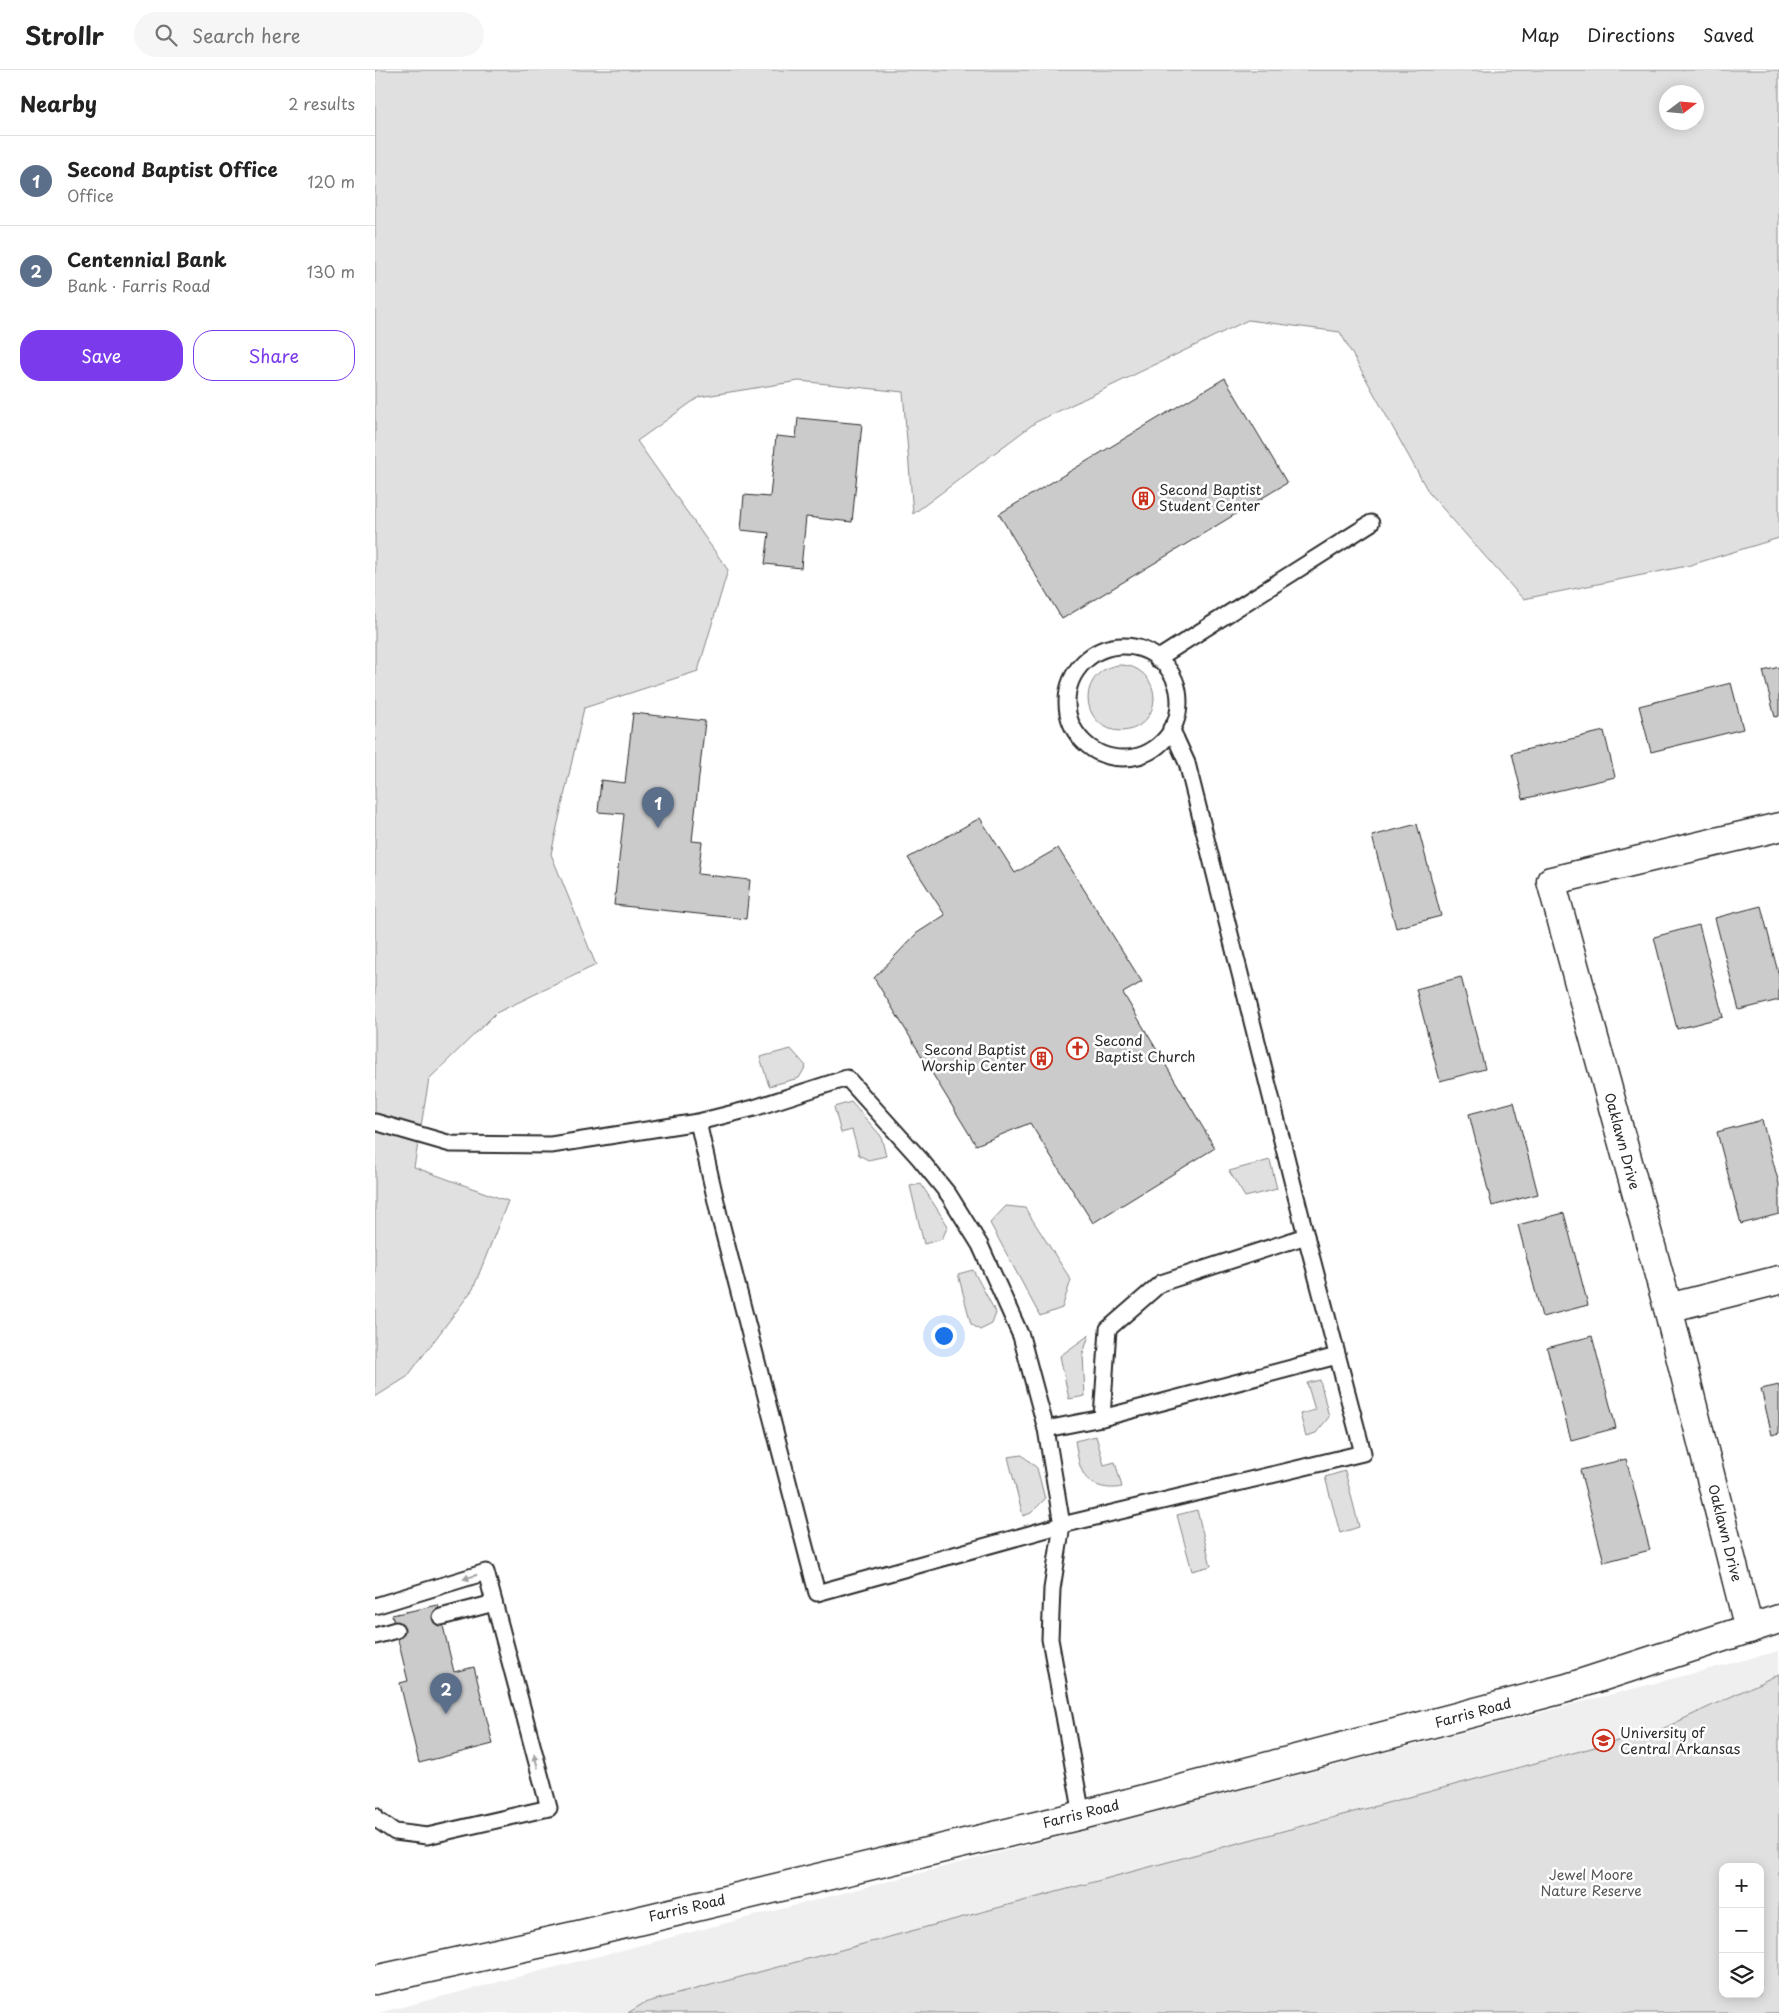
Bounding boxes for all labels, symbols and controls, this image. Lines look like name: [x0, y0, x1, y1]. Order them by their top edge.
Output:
search box: [134, 12, 484, 57]
text: Strollr: [25, 17, 104, 53]
icon: search: [152, 21, 180, 49]
text: Search here: [192, 21, 301, 49]
text: Map: [1521, 21, 1559, 48]
text: Directions: [1587, 21, 1675, 48]
text: Saved: [1703, 21, 1754, 48]
north arrow: [1659, 85, 1704, 130]
text: Nearby: [20, 87, 97, 119]
text: 2 results: [288, 91, 355, 115]
text: Second Baptist Office: [67, 155, 278, 183]
text: 1: [32, 169, 40, 193]
text: 120 m: [308, 169, 355, 193]
text: Office: [67, 183, 114, 207]
text: Centennial Bank: [67, 245, 227, 273]
text: 2: [30, 259, 42, 283]
text: 130 m: [307, 259, 355, 283]
text: Bank · Farris Road: [67, 273, 211, 297]
button: Save: [20, 330, 183, 381]
button: Share: [193, 330, 355, 381]
place label: Second Baptist Student Center: [1159, 479, 1262, 516]
building icon: Second Baptist Student Center: [1131, 486, 1155, 510]
pin: 1: [642, 787, 674, 828]
place label: Second Baptist Church: [1094, 1030, 1195, 1067]
church icon: Second Baptist Church: [1066, 1037, 1090, 1061]
place label: Second Baptist Worship Center: [921, 1039, 1026, 1076]
building icon: Second Baptist Worship Center: [1030, 1046, 1054, 1070]
street label: Oaklawn Drive: [1599, 1090, 1646, 1192]
your location: [931, 1323, 957, 1349]
street label: Oaklawn Drive: [1703, 1482, 1748, 1584]
one-way arrow: [462, 1574, 477, 1582]
pin: 2: [430, 1673, 462, 1714]
street label: Farris Road: [1432, 1692, 1513, 1733]
place label: University of Central Arkansas: [1620, 1722, 1740, 1759]
school or university icon: University of Central Arkansas: [1592, 1729, 1616, 1753]
one-way arrow: [532, 1753, 540, 1768]
street label: Farris Road: [1040, 1794, 1121, 1833]
map controls: [1719, 1863, 1764, 1998]
button: +: [1719, 1863, 1764, 1908]
park label: Jewel Moore Nature Reserve: [1540, 1864, 1642, 1901]
street label: Farris Road: [646, 1888, 727, 1927]
button: −: [1719, 1908, 1764, 1953]
button: layers: [1719, 1953, 1764, 1998]

